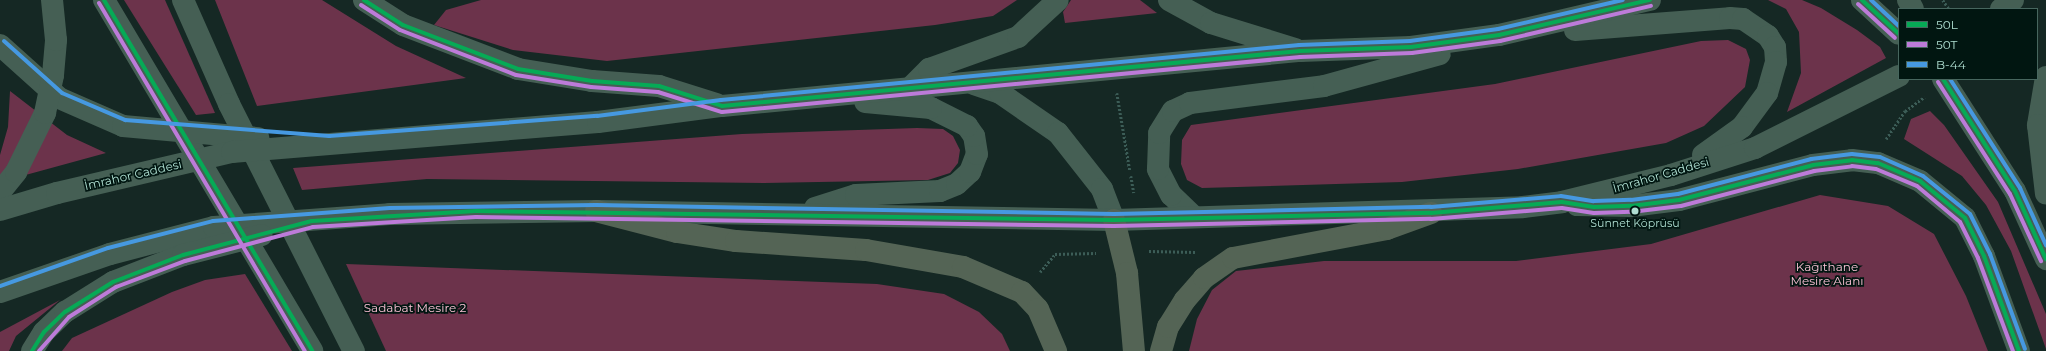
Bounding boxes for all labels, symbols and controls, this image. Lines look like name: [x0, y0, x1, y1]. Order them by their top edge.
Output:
legend: [1898, 8, 2038, 80]
text: 50L: [1936, 17, 1958, 32]
text: 50T: [1936, 37, 1957, 52]
text: B-44: [1936, 57, 1966, 72]
street label: İmrahor Caddesi: [1611, 154, 1711, 196]
street label: İmrahor Caddesi: [83, 157, 183, 193]
marker: Sünnet Köprüsü: [1630, 206, 1640, 216]
place label: Sünnet Köprüsü: [1590, 216, 1680, 230]
park label: Kağıthane Mesire Alanı: [1790, 260, 1864, 288]
park label: Sadabat Mesire 2: [364, 301, 466, 315]

